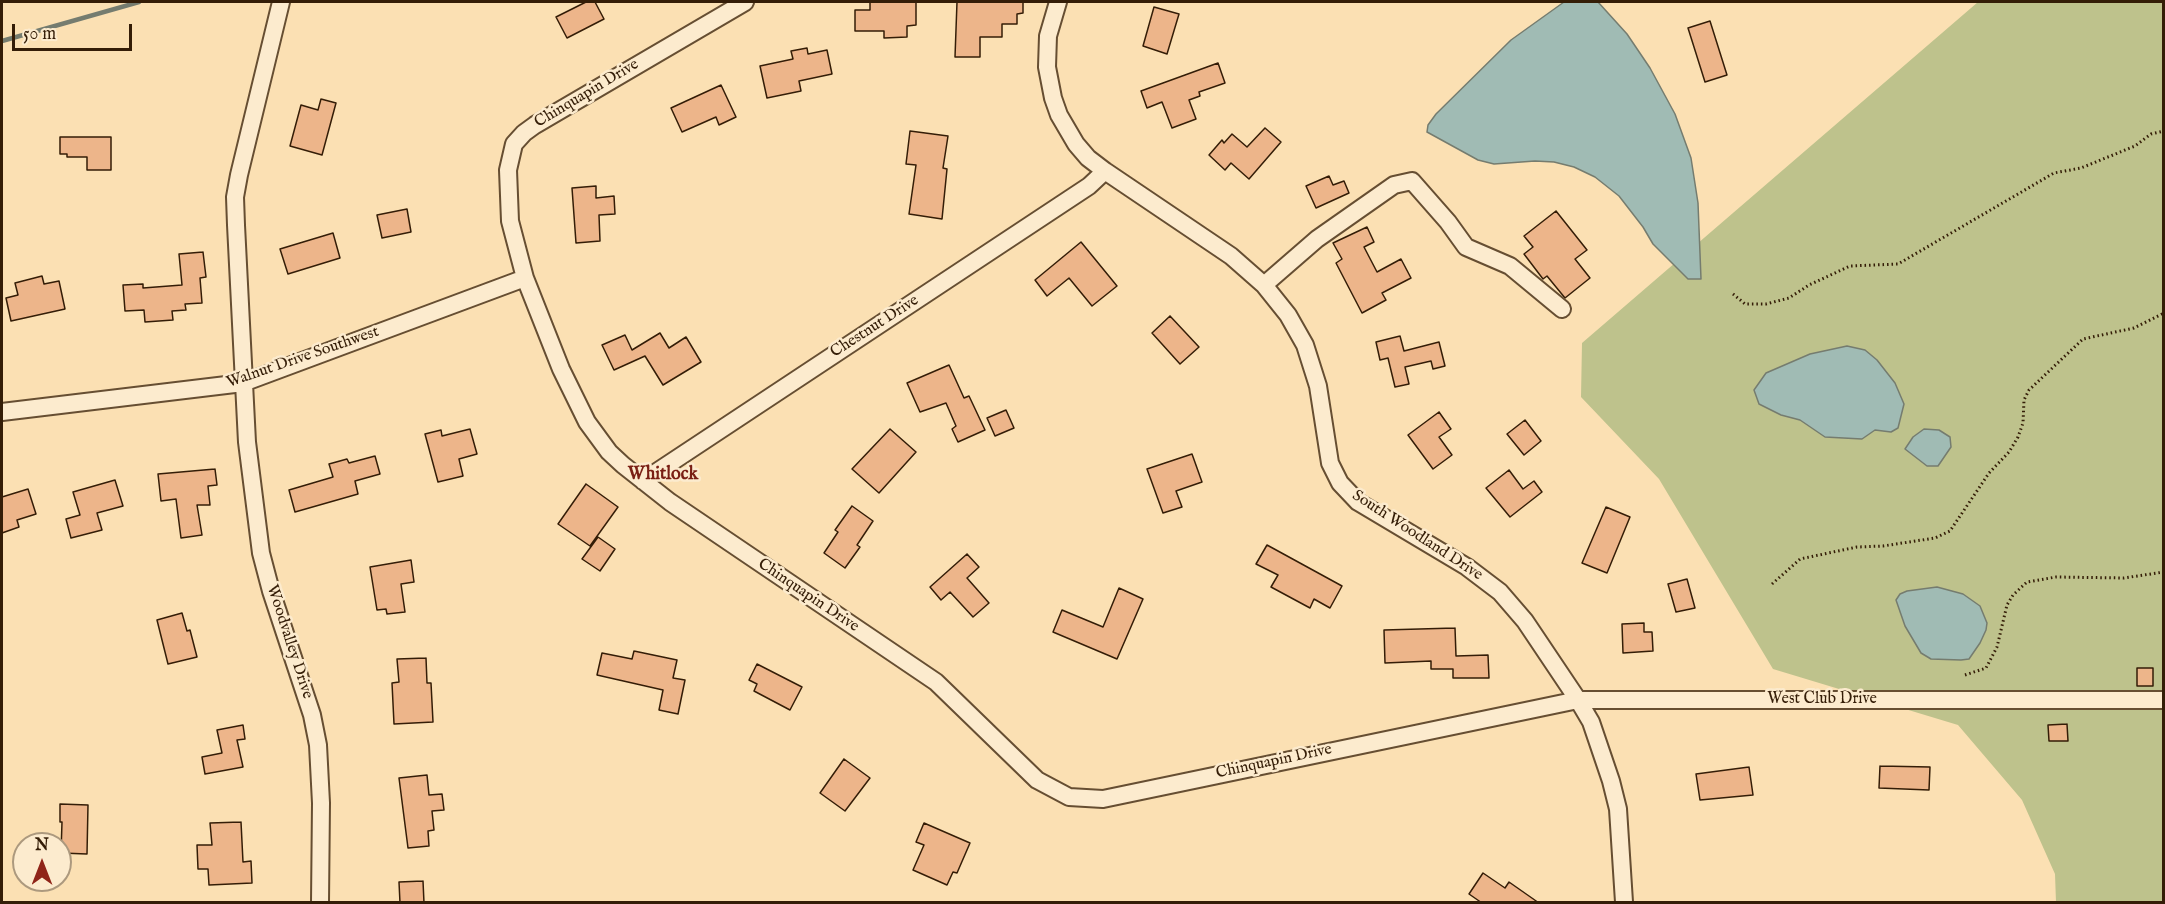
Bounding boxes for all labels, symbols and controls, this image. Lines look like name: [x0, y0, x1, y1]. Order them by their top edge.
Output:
scale bar: [15, 12, 135, 50]
text: 50 m: [23, 23, 56, 46]
street label: Chinquapin Drive: [531, 55, 643, 133]
street label: Chestnut Drive: [827, 291, 923, 363]
street label: Walnut Drive Southwest: [224, 323, 382, 393]
district label: Whitlock: [628, 464, 698, 486]
street label: South Woodland Drive: [1348, 487, 1486, 585]
street label: Chinquapin Drive: [754, 555, 862, 637]
street label: Woodvalley Drive: [262, 583, 316, 701]
street label: West Club Drive: [1767, 690, 1877, 710]
street label: Chinquapin Drive: [1214, 740, 1334, 784]
north arrow: [12, 832, 72, 892]
text: N: [35, 836, 49, 856]

